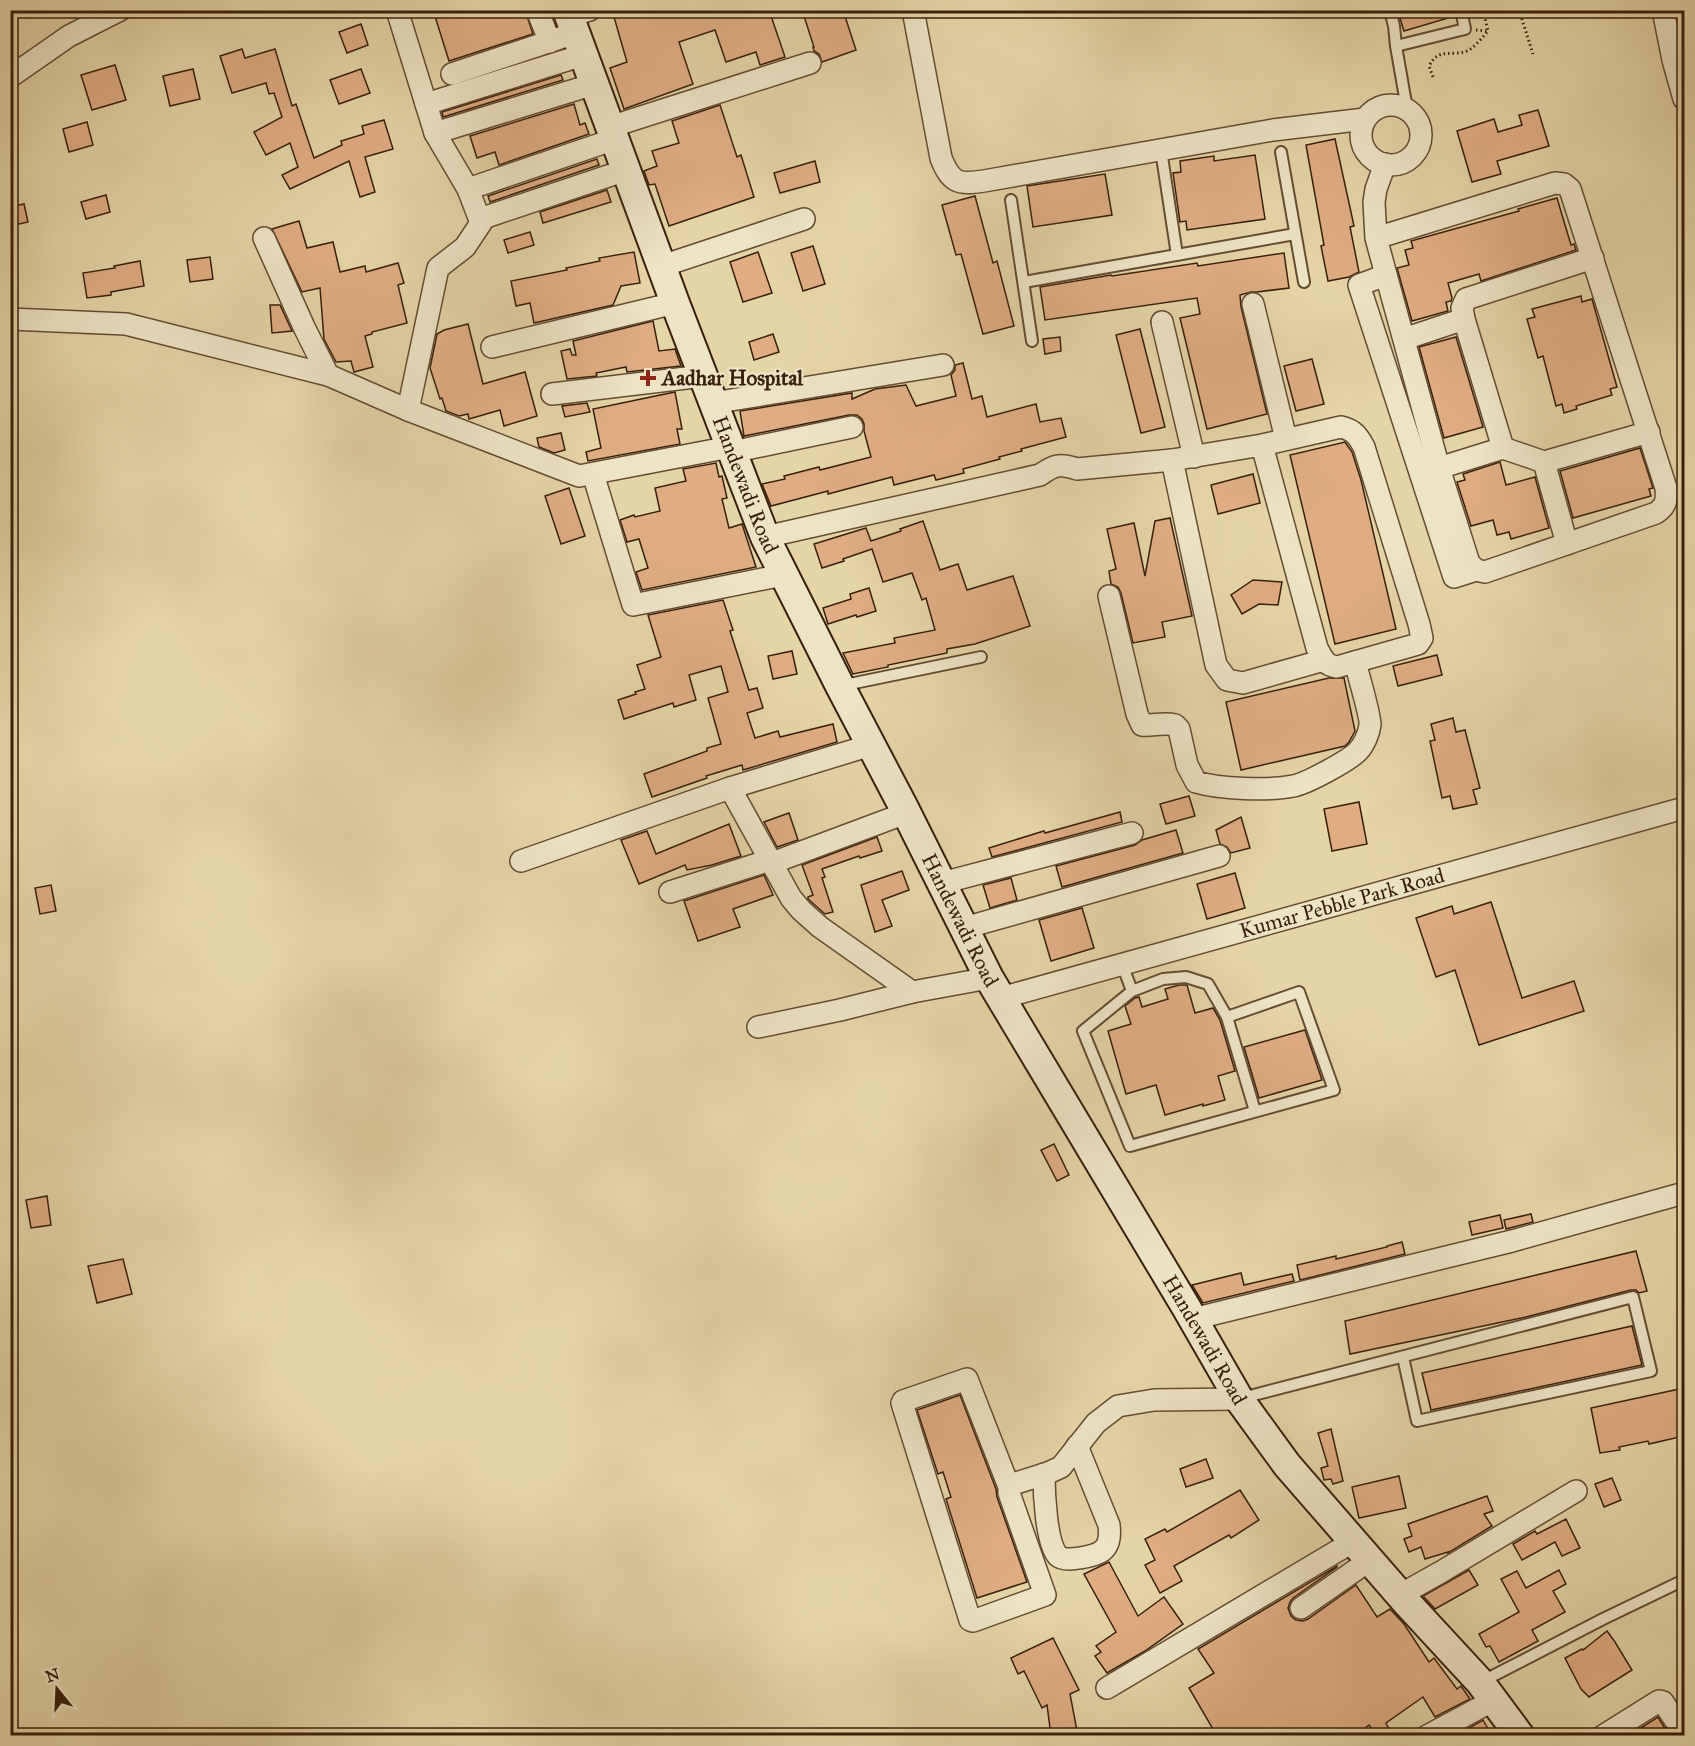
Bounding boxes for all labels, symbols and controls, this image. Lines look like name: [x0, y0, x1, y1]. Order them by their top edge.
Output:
place label: Aadhar Hospital: [660, 365, 804, 391]
marker: Aadhar Hospital: [639, 369, 657, 387]
street label: Handewadi Road: [707, 412, 784, 558]
street label: Handewadi Road: [916, 849, 1005, 992]
street label: Kumar Pebble Park Road: [1237, 862, 1448, 944]
street label: Handewadi Road: [1157, 1270, 1253, 1410]
north arrow: [27, 1659, 87, 1719]
text: N: [43, 1664, 62, 1686]

